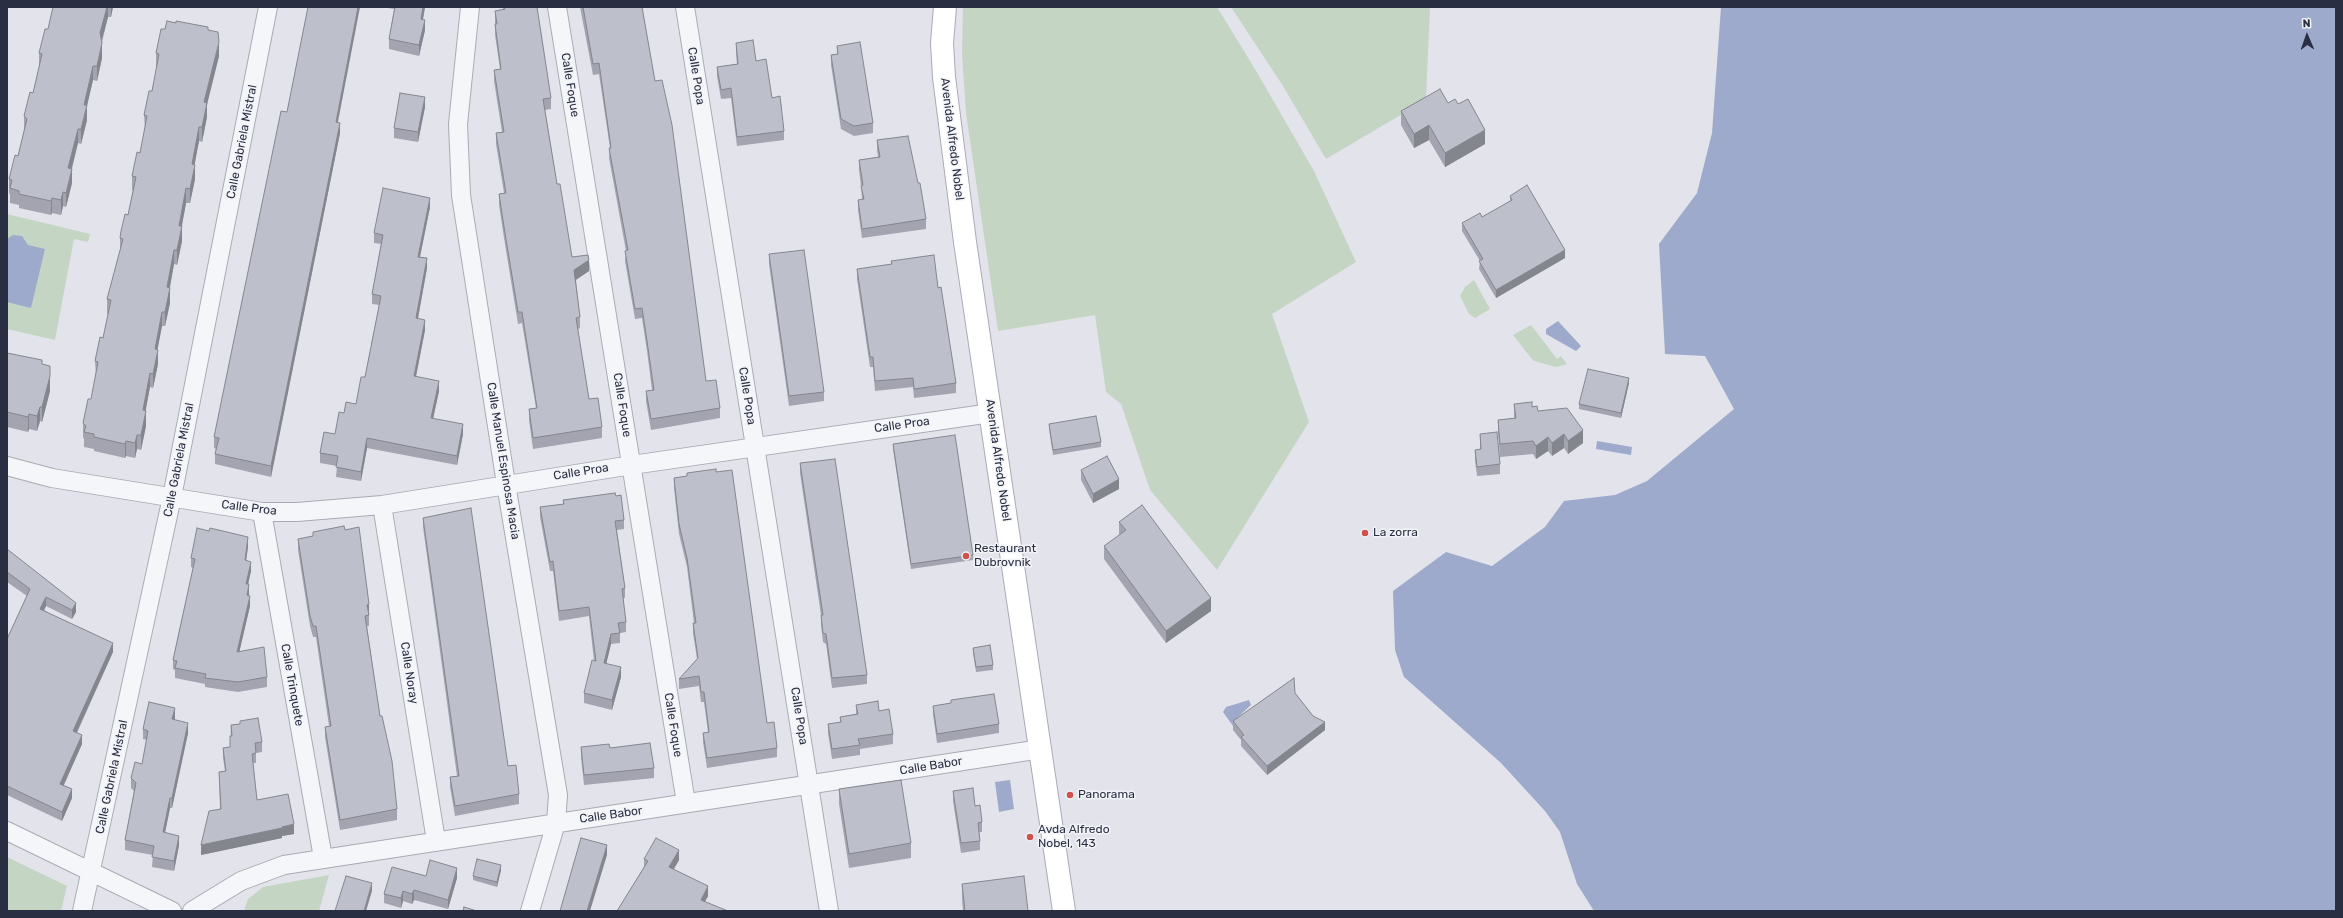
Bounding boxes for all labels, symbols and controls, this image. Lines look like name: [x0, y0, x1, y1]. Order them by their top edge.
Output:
north arrow: [2287, 16, 2327, 56]
text: N: [2302, 17, 2311, 30]
street label: Calle Popa: [684, 46, 708, 106]
street label: Calle Foque: [558, 52, 582, 118]
street label: Avenida Alfredo Nobel: [937, 77, 967, 201]
street label: Calle Gabriela Mistral: [224, 84, 260, 200]
street label: Calle Popa: [735, 366, 759, 426]
street label: Calle Foque: [610, 372, 634, 438]
street label: Calle Manuel Espinosa Macia: [483, 381, 523, 541]
street label: Avenida Alfredo Nobel: [982, 398, 1014, 522]
street label: Calle Gabriela Mistral: [161, 402, 197, 518]
street label: Calle Proa: [873, 414, 931, 436]
street label: Calle Proa: [552, 461, 610, 483]
street label: Calle Proa: [220, 497, 278, 519]
place label: La zorra: [1373, 526, 1418, 540]
marker: La zorra: [1360, 528, 1370, 538]
place label: Restaurant Dubrovnik: [974, 542, 1036, 570]
marker: Restaurant Dubrovnik: [961, 551, 971, 561]
street label: Calle Noray: [397, 641, 421, 705]
street label: Calle Trinquete: [278, 643, 306, 727]
street label: Calle Popa: [787, 686, 811, 746]
street label: Calle Foque: [661, 692, 685, 758]
street label: Calle Gabriela Mistral: [93, 719, 131, 835]
street label: Calle Babor: [899, 754, 963, 778]
place label: Panorama: [1078, 788, 1135, 802]
marker: Panorama: [1065, 790, 1075, 800]
street label: Calle Babor: [579, 803, 643, 827]
place label: Avda Alfredo Nobel, 143: [1038, 823, 1110, 851]
marker: Avda Alfredo Nobel, 143: [1025, 832, 1035, 842]

